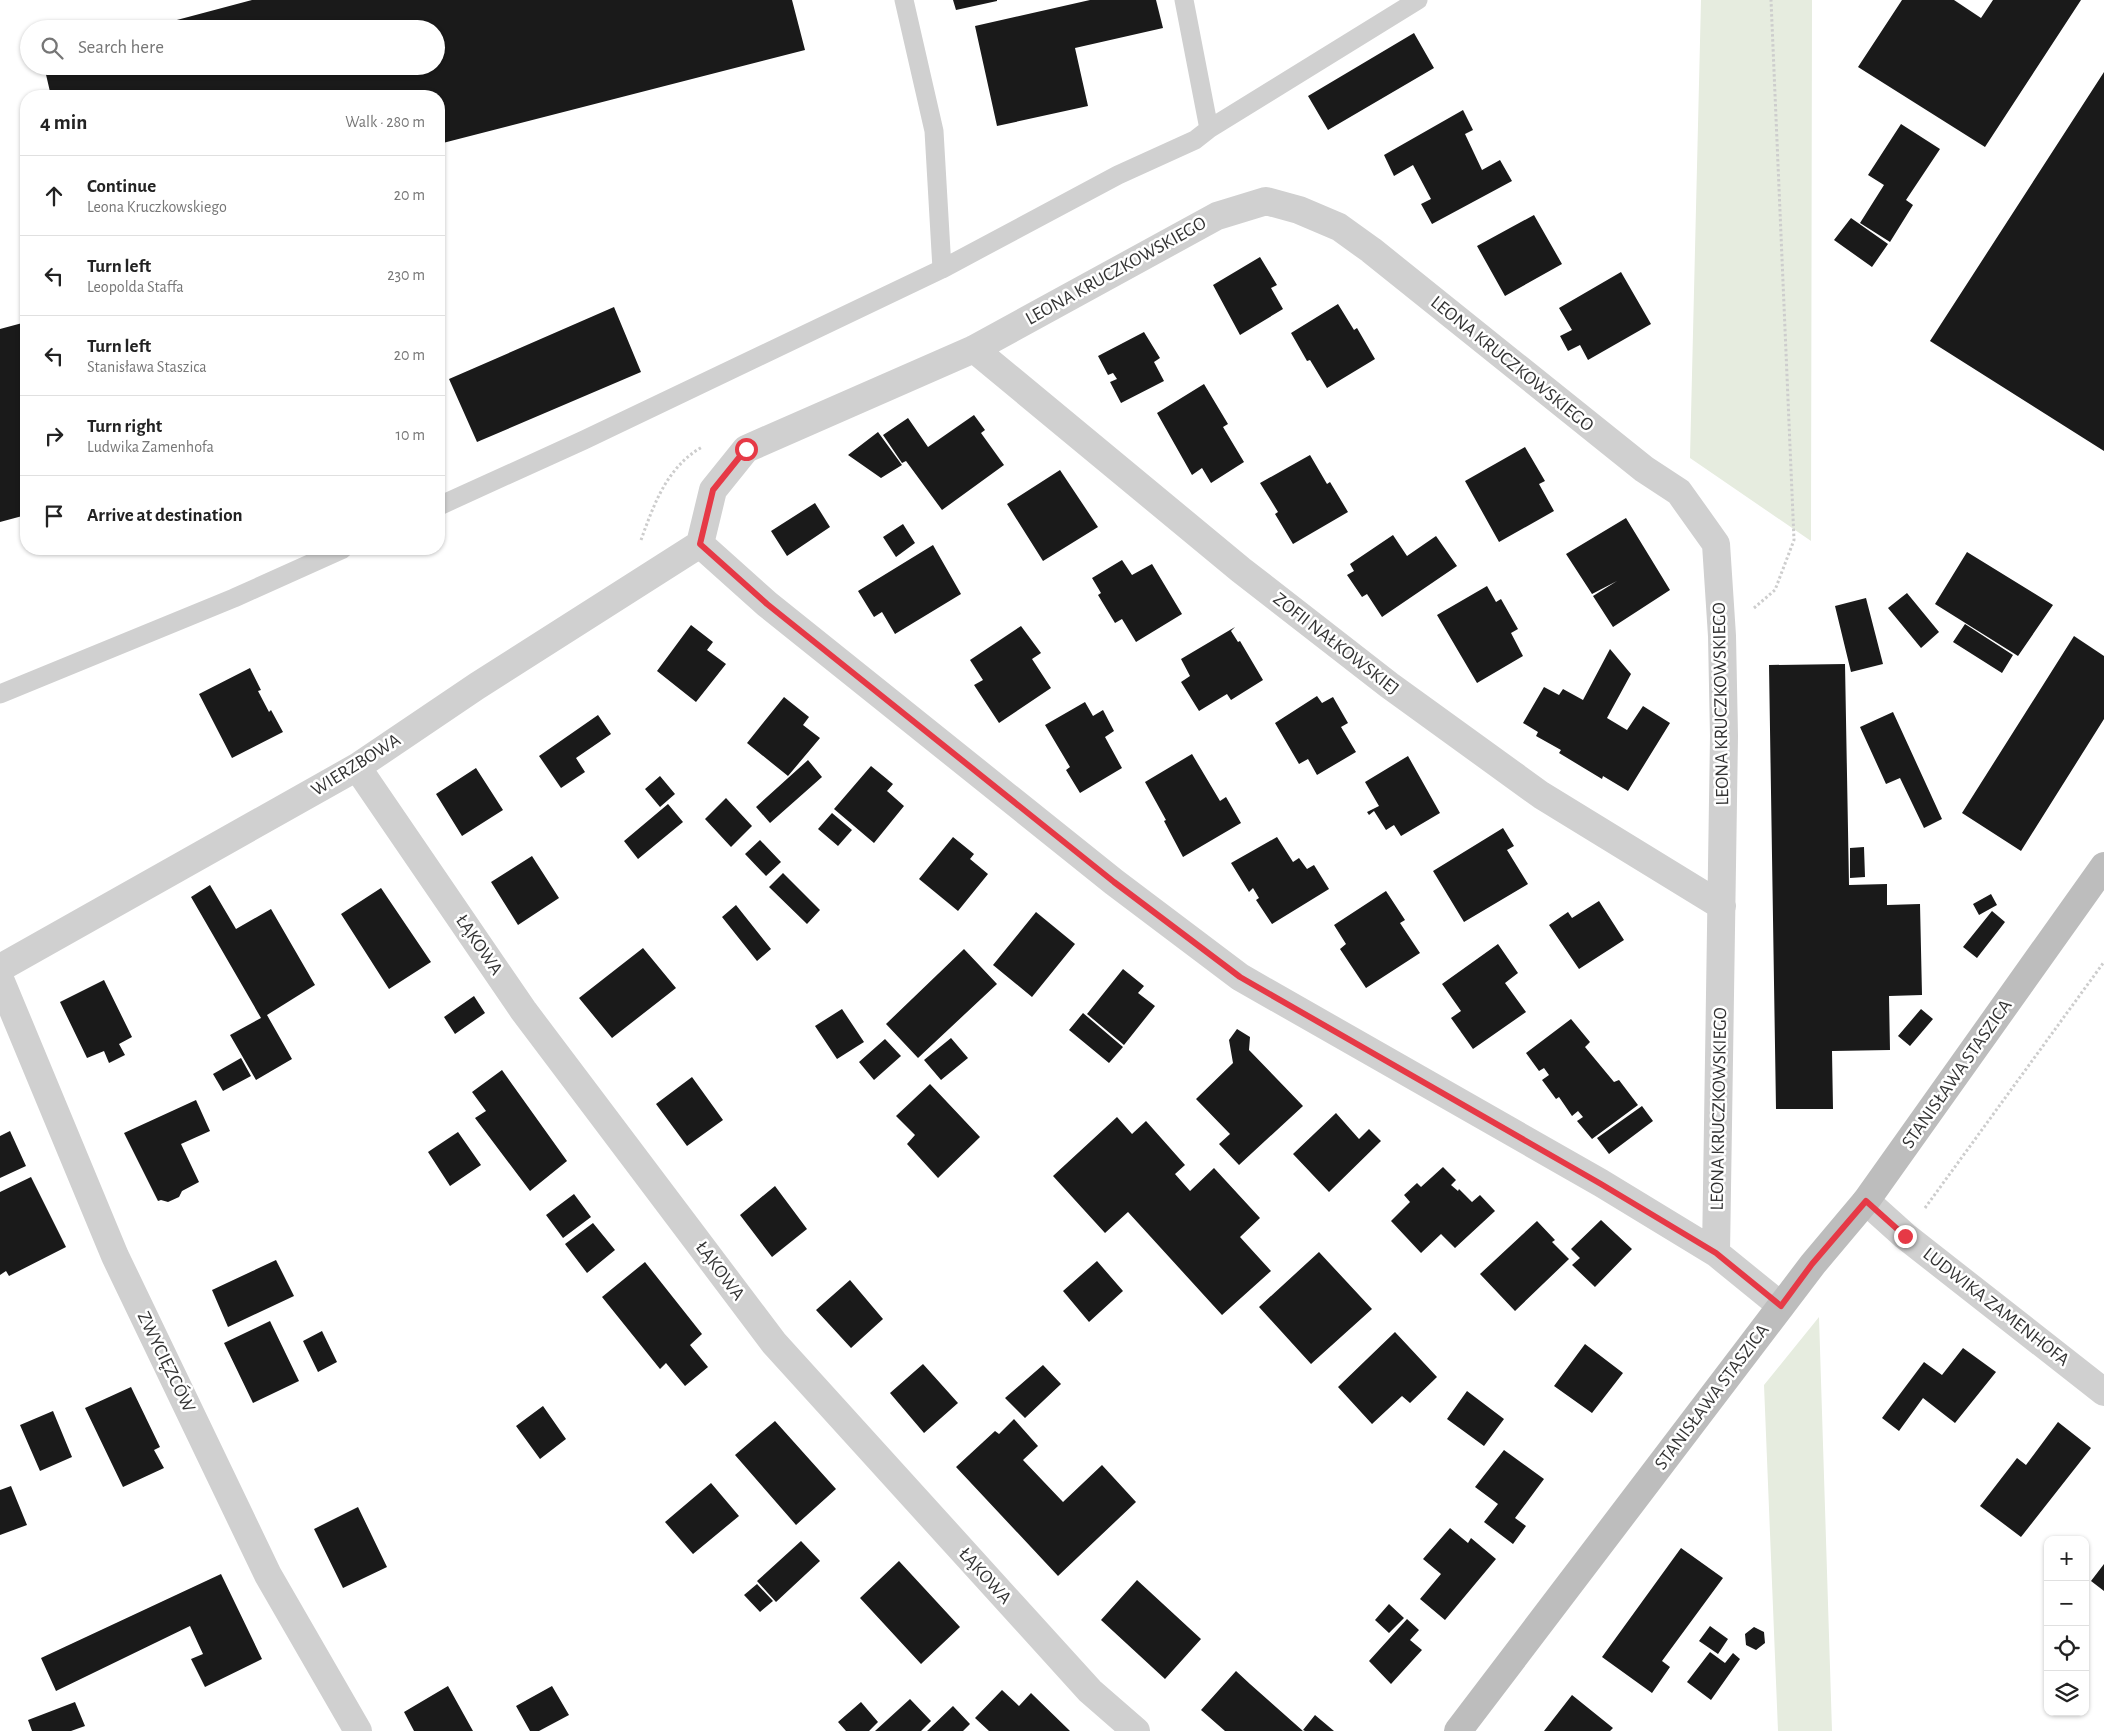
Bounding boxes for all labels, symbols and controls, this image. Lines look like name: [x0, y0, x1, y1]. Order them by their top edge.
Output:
search box: [20, 20, 445, 75]
icon: search: [38, 34, 66, 62]
text: Search here: [78, 38, 164, 57]
text: 4 min: [40, 112, 87, 133]
text: Walk · 280 m: [345, 114, 425, 130]
text: Continue: [87, 177, 156, 196]
icon: ahead: [40, 182, 68, 210]
text: 20 m: [394, 187, 425, 203]
text: Leona Kruczkowskiego: [87, 199, 227, 215]
street label: LEONA KRUCZKOWSKIEGO: [1022, 213, 1210, 329]
text: Turn left: [87, 257, 151, 276]
icon: left: [40, 262, 68, 290]
text: 230 m: [387, 267, 425, 283]
text: Leopolda Staffa: [87, 279, 184, 295]
street label: LEONA KRUCZKOWSKIEGO: [1427, 293, 1597, 435]
text: Turn left: [87, 337, 151, 356]
icon: left: [40, 342, 68, 370]
text: 20 m: [394, 347, 425, 363]
text: Stanisława Staszica: [87, 359, 207, 375]
text: Turn right: [87, 417, 162, 436]
icon: right: [40, 422, 68, 450]
text: 10 m: [396, 427, 425, 443]
route start: [735, 438, 758, 461]
text: Ludwika Zamenhofa: [87, 439, 214, 455]
icon: arrive: [40, 502, 68, 530]
text: Arrive at destination: [87, 506, 243, 525]
street label: ZOFII NAŁKOWSKIEJ: [1270, 589, 1402, 699]
street label: LEONA KRUCZKOWSKIEGO: [1710, 602, 1732, 806]
street label: WIERZBOWA: [308, 730, 404, 800]
street label: ŁĄKOWA: [452, 911, 506, 979]
street label: STANISŁAWA STASZICA: [1898, 996, 2016, 1152]
street label: LEONA KRUCZKOWSKIEGO: [1708, 1007, 1730, 1211]
route end: [1894, 1225, 1917, 1248]
street label: ŁĄKOWA: [692, 1238, 748, 1304]
street label: LUDWIKA ZAMENHOFA: [1919, 1244, 2073, 1370]
street label: ZWYCIĘZCÓW: [134, 1308, 200, 1415]
street label: STANISŁAWA STASZICA: [1651, 1321, 1773, 1473]
map controls: [2044, 1536, 2089, 1716]
button: +: [2044, 1536, 2089, 1581]
street label: ŁĄKOWA: [955, 1544, 1015, 1608]
button: −: [2044, 1581, 2089, 1626]
button: locate: [2044, 1626, 2089, 1671]
button: layers: [2044, 1671, 2089, 1716]

